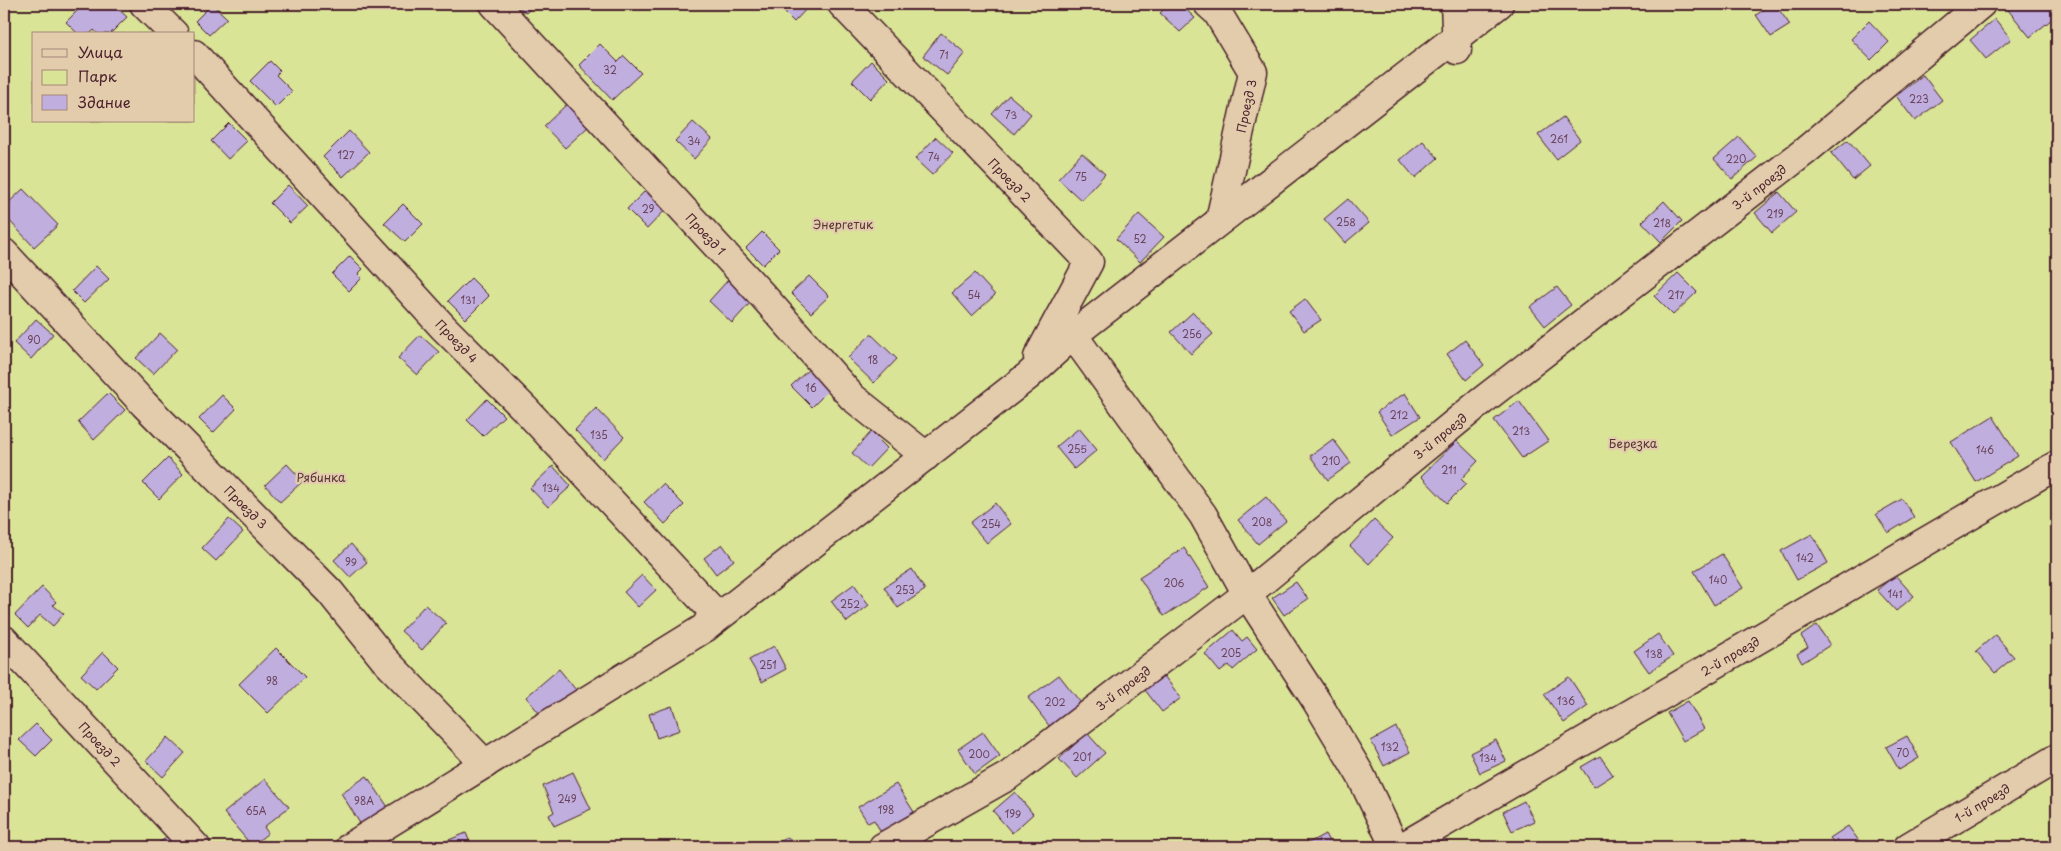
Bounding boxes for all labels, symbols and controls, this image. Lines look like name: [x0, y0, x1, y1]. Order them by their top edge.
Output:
legend: [32, 32, 195, 122]
text: Улица: [78, 40, 123, 63]
house number: 71: [939, 47, 949, 62]
house number: 32: [603, 62, 617, 77]
text: Парк: [78, 64, 117, 87]
street label: Проезд 3: [1232, 78, 1260, 134]
text: Здание: [78, 90, 131, 113]
house number: 223: [1909, 91, 1929, 106]
house number: 73: [1005, 107, 1017, 122]
house number: 261: [1550, 131, 1568, 146]
house number: 34: [687, 133, 701, 148]
house number: 127: [338, 147, 355, 162]
house number: 74: [928, 149, 940, 164]
house number: 220: [1726, 151, 1746, 166]
street label: Проезд 2: [984, 154, 1036, 206]
street label: 3-й проезд: [1728, 160, 1790, 214]
house number: 75: [1075, 169, 1087, 184]
house number: 29: [642, 201, 655, 216]
house number: 219: [1766, 206, 1784, 221]
street label: Проезд 1: [682, 209, 730, 259]
house number: 258: [1336, 214, 1356, 229]
park label: Энергетик: [813, 215, 874, 233]
house number: 218: [1653, 215, 1671, 230]
house number: 52: [1133, 231, 1147, 246]
house number: 54: [967, 287, 981, 302]
house number: 217: [1668, 287, 1685, 302]
house number: 131: [461, 292, 476, 307]
street label: Проезд 4: [432, 315, 482, 367]
house number: 256: [1182, 326, 1202, 341]
house number: 90: [27, 332, 41, 347]
house number: 18: [868, 352, 878, 367]
house number: 16: [805, 380, 817, 395]
house number: 212: [1390, 407, 1408, 422]
street label: 3-й проезд: [1409, 409, 1471, 463]
house number: 213: [1512, 423, 1530, 438]
house number: 135: [590, 427, 608, 442]
park label: Березка: [1609, 434, 1658, 452]
house number: 255: [1067, 441, 1087, 456]
house number: 146: [1976, 442, 1994, 457]
house number: 210: [1322, 453, 1340, 468]
house number: 211: [1441, 462, 1457, 477]
park label: Рябинка: [296, 468, 346, 486]
house number: 134: [542, 480, 560, 495]
street label: Проезд 3: [220, 481, 272, 533]
house number: 208: [1252, 514, 1272, 529]
house number: 254: [981, 516, 1001, 531]
house number: 142: [1796, 550, 1814, 565]
house number: 99: [345, 554, 357, 569]
house number: 140: [1709, 572, 1727, 587]
house number: 206: [1164, 575, 1184, 590]
house number: 253: [895, 582, 915, 597]
house number: 141: [1888, 586, 1903, 601]
house number: 252: [840, 596, 860, 611]
street label: 2-й проезд: [1697, 632, 1763, 680]
house number: 205: [1221, 645, 1241, 660]
house number: 138: [1645, 646, 1663, 661]
house number: 251: [759, 657, 777, 672]
street label: 3-й проезд: [1092, 661, 1154, 715]
house number: 98: [266, 673, 278, 688]
house number: 136: [1557, 693, 1575, 708]
house number: 202: [1044, 694, 1066, 709]
street label: Проезд 2: [75, 718, 125, 770]
house number: 132: [1381, 739, 1399, 754]
house number: 70: [1897, 745, 1909, 760]
house number: 200: [968, 746, 990, 761]
house number: 201: [1073, 749, 1091, 764]
house number: 134: [1479, 750, 1497, 765]
street label: 1-й проезд: [1951, 779, 2013, 827]
house number: 249: [557, 791, 577, 806]
house number: 98А: [354, 793, 374, 808]
house number: 198: [878, 802, 894, 817]
house number: 65А: [246, 803, 267, 818]
house number: 199: [1005, 806, 1021, 821]

